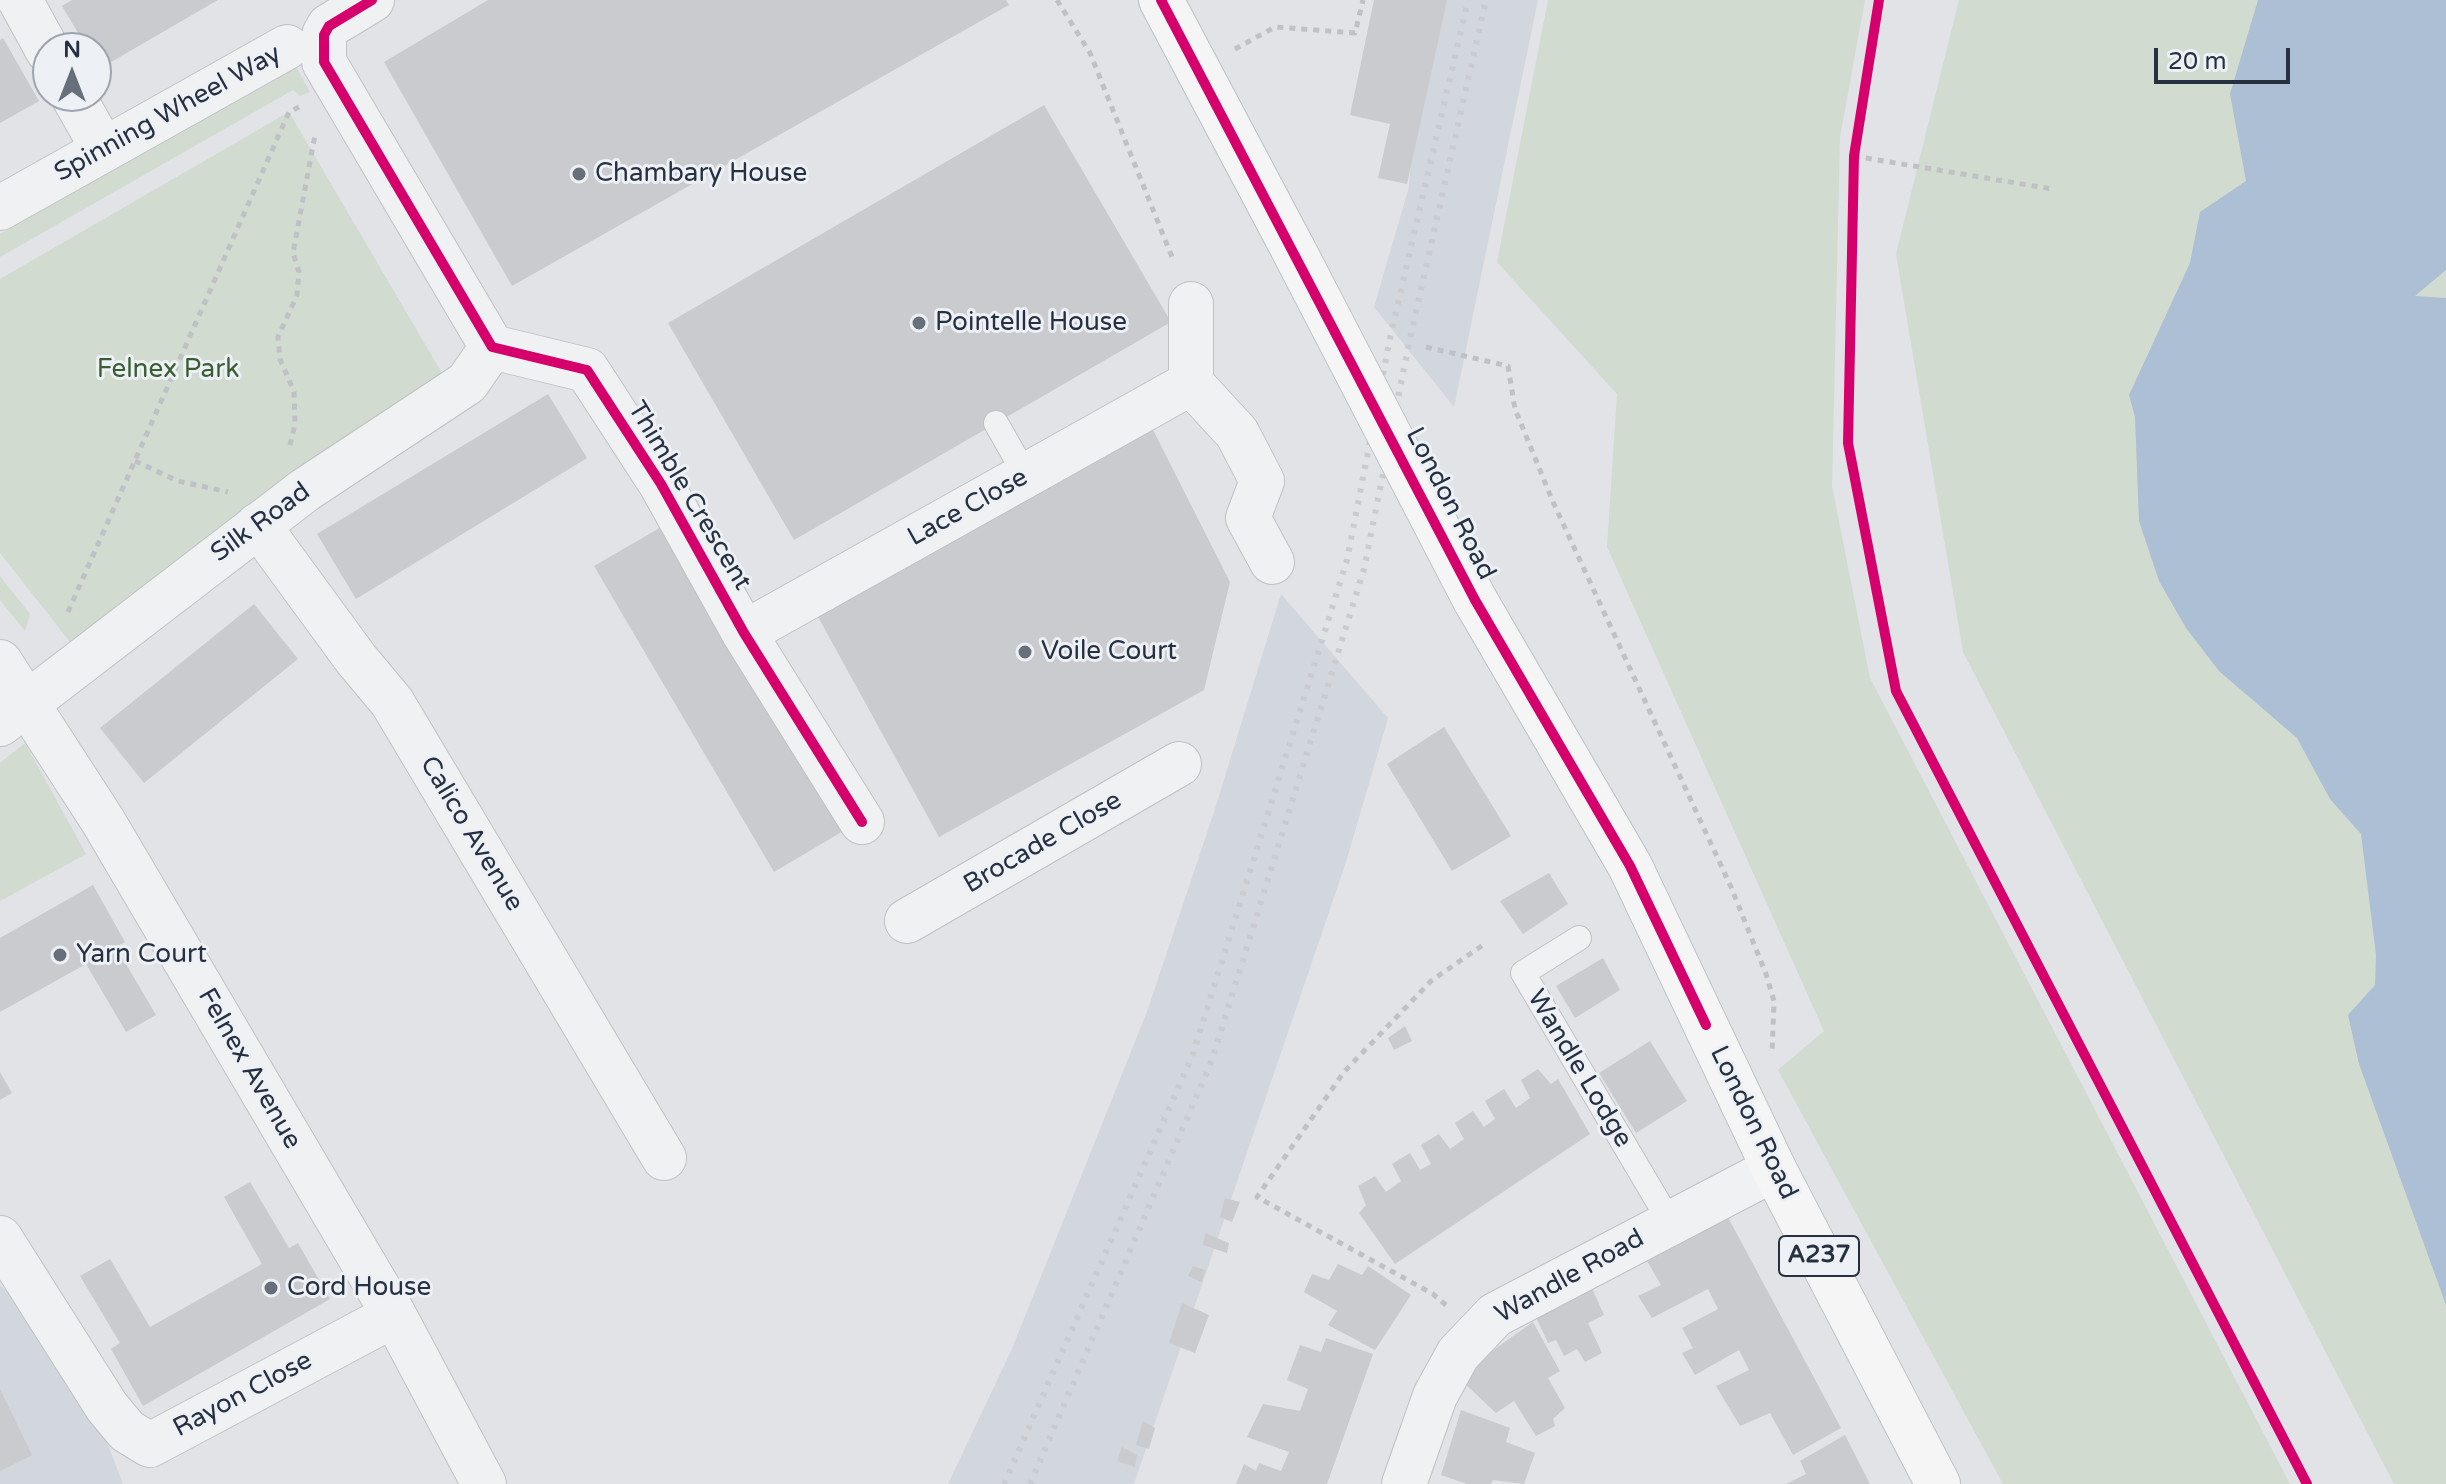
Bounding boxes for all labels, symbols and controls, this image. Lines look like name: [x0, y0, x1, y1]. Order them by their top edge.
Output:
north arrow: [32, 32, 112, 112]
scale bar: [2158, 32, 2294, 82]
text: N: [63, 37, 81, 63]
street label: Spinning Wheel Way: [49, 39, 287, 189]
text: 20 m: [2168, 47, 2226, 76]
place label: Chambary House: [595, 158, 807, 190]
marker: Chambary House: [570, 165, 588, 183]
place label: Pointelle House: [935, 307, 1127, 339]
marker: Pointelle House: [910, 314, 928, 332]
park label: Felnex Park: [97, 354, 239, 386]
street label: Thimble Crescent: [620, 396, 758, 596]
street label: London Road: [1398, 423, 1502, 585]
street label: Lace Close: [903, 462, 1033, 554]
street label: Silk Road: [205, 477, 317, 569]
place label: Voile Court: [1041, 636, 1177, 668]
marker: Voile Court: [1016, 643, 1034, 661]
street label: Calico Avenue: [413, 751, 529, 917]
street label: Brocade Close: [959, 785, 1127, 901]
place label: Yarn Court: [76, 939, 207, 971]
marker: Yarn Court: [51, 946, 69, 964]
street label: Felnex Avenue: [190, 983, 308, 1155]
street label: Wandle Lodge: [1520, 985, 1638, 1153]
street label: London Road: [1702, 1041, 1804, 1205]
street label: Wandle Road: [1490, 1223, 1650, 1331]
road number: A237: [1779, 1236, 1859, 1276]
place label: Cord House: [287, 1272, 431, 1304]
marker: Cord House: [262, 1279, 280, 1297]
street label: Rayon Close: [168, 1345, 318, 1445]

